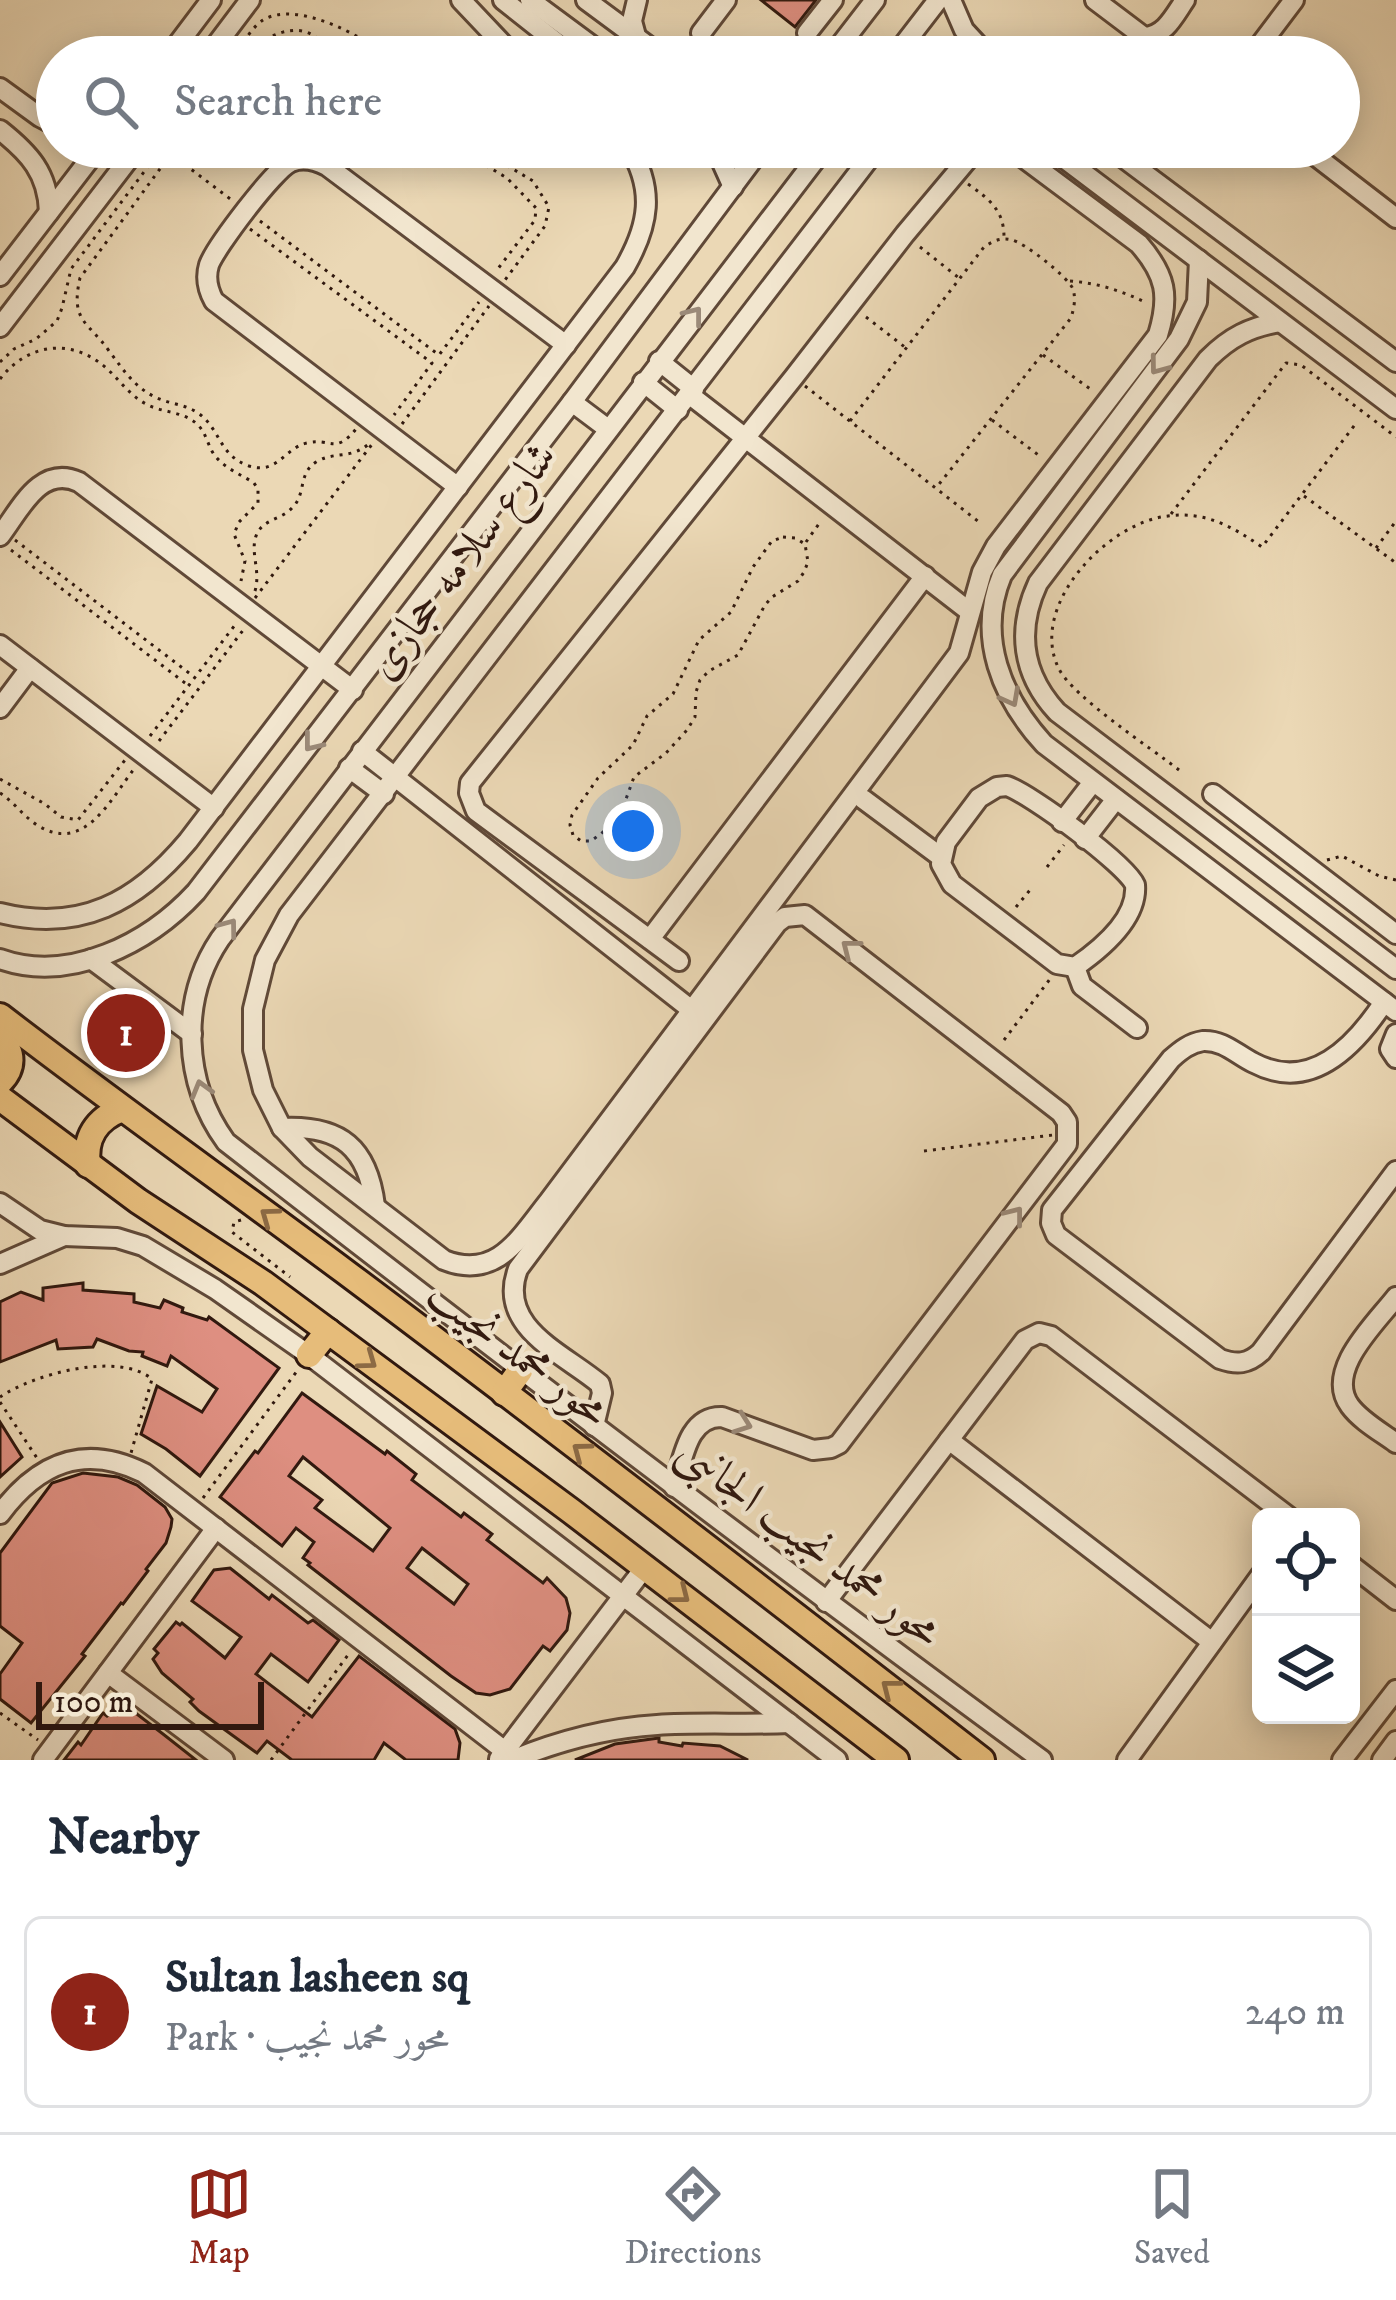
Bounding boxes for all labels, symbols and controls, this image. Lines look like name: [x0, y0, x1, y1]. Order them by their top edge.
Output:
search box: [36, 36, 1360, 168]
icon: search: [78, 69, 144, 135]
text: Search here: [174, 74, 382, 130]
one-way arrow: [680, 307, 701, 329]
one-way arrow: [1151, 353, 1173, 374]
street label: شارع سلامه حجازى: [355, 431, 576, 695]
one-way arrow: [997, 686, 1020, 708]
one-way arrow: [305, 729, 326, 751]
your location: [603, 801, 663, 861]
one-way arrow: [215, 918, 237, 940]
one-way arrow: [841, 940, 863, 962]
pin: 1: [87, 988, 165, 1078]
one-way arrow: [190, 1079, 215, 1100]
one-way arrow: [1001, 1207, 1022, 1229]
one-way arrow: [261, 1209, 282, 1231]
street label: محور محمد نجيب: [415, 1267, 619, 1440]
one-way arrow: [355, 1346, 376, 1368]
one-way arrow: [731, 1410, 752, 1435]
street label: محور محمد نجيب الجانبى: [663, 1424, 952, 1662]
one-way arrow: [572, 1444, 594, 1465]
map controls: [1252, 1508, 1360, 1724]
button: locate: [1252, 1508, 1360, 1616]
one-way arrow: [667, 1580, 689, 1602]
button: layers: [1252, 1616, 1360, 1724]
scale bar: [36, 1676, 264, 1729]
one-way arrow: [882, 1681, 904, 1702]
text: 100 m: [54, 1682, 133, 1723]
text: Nearby: [48, 1806, 199, 1870]
text: Sultan lasheen sq: [165, 1950, 469, 2006]
text: 1: [83, 1988, 97, 2037]
text: 240 m: [1245, 1988, 1345, 2037]
text: Park · محور محمد نجيب: [165, 2014, 449, 2063]
tab: Map: [186, 2161, 252, 2274]
tab: Directions: [625, 2161, 761, 2274]
tab: Saved: [1134, 2161, 1210, 2274]

